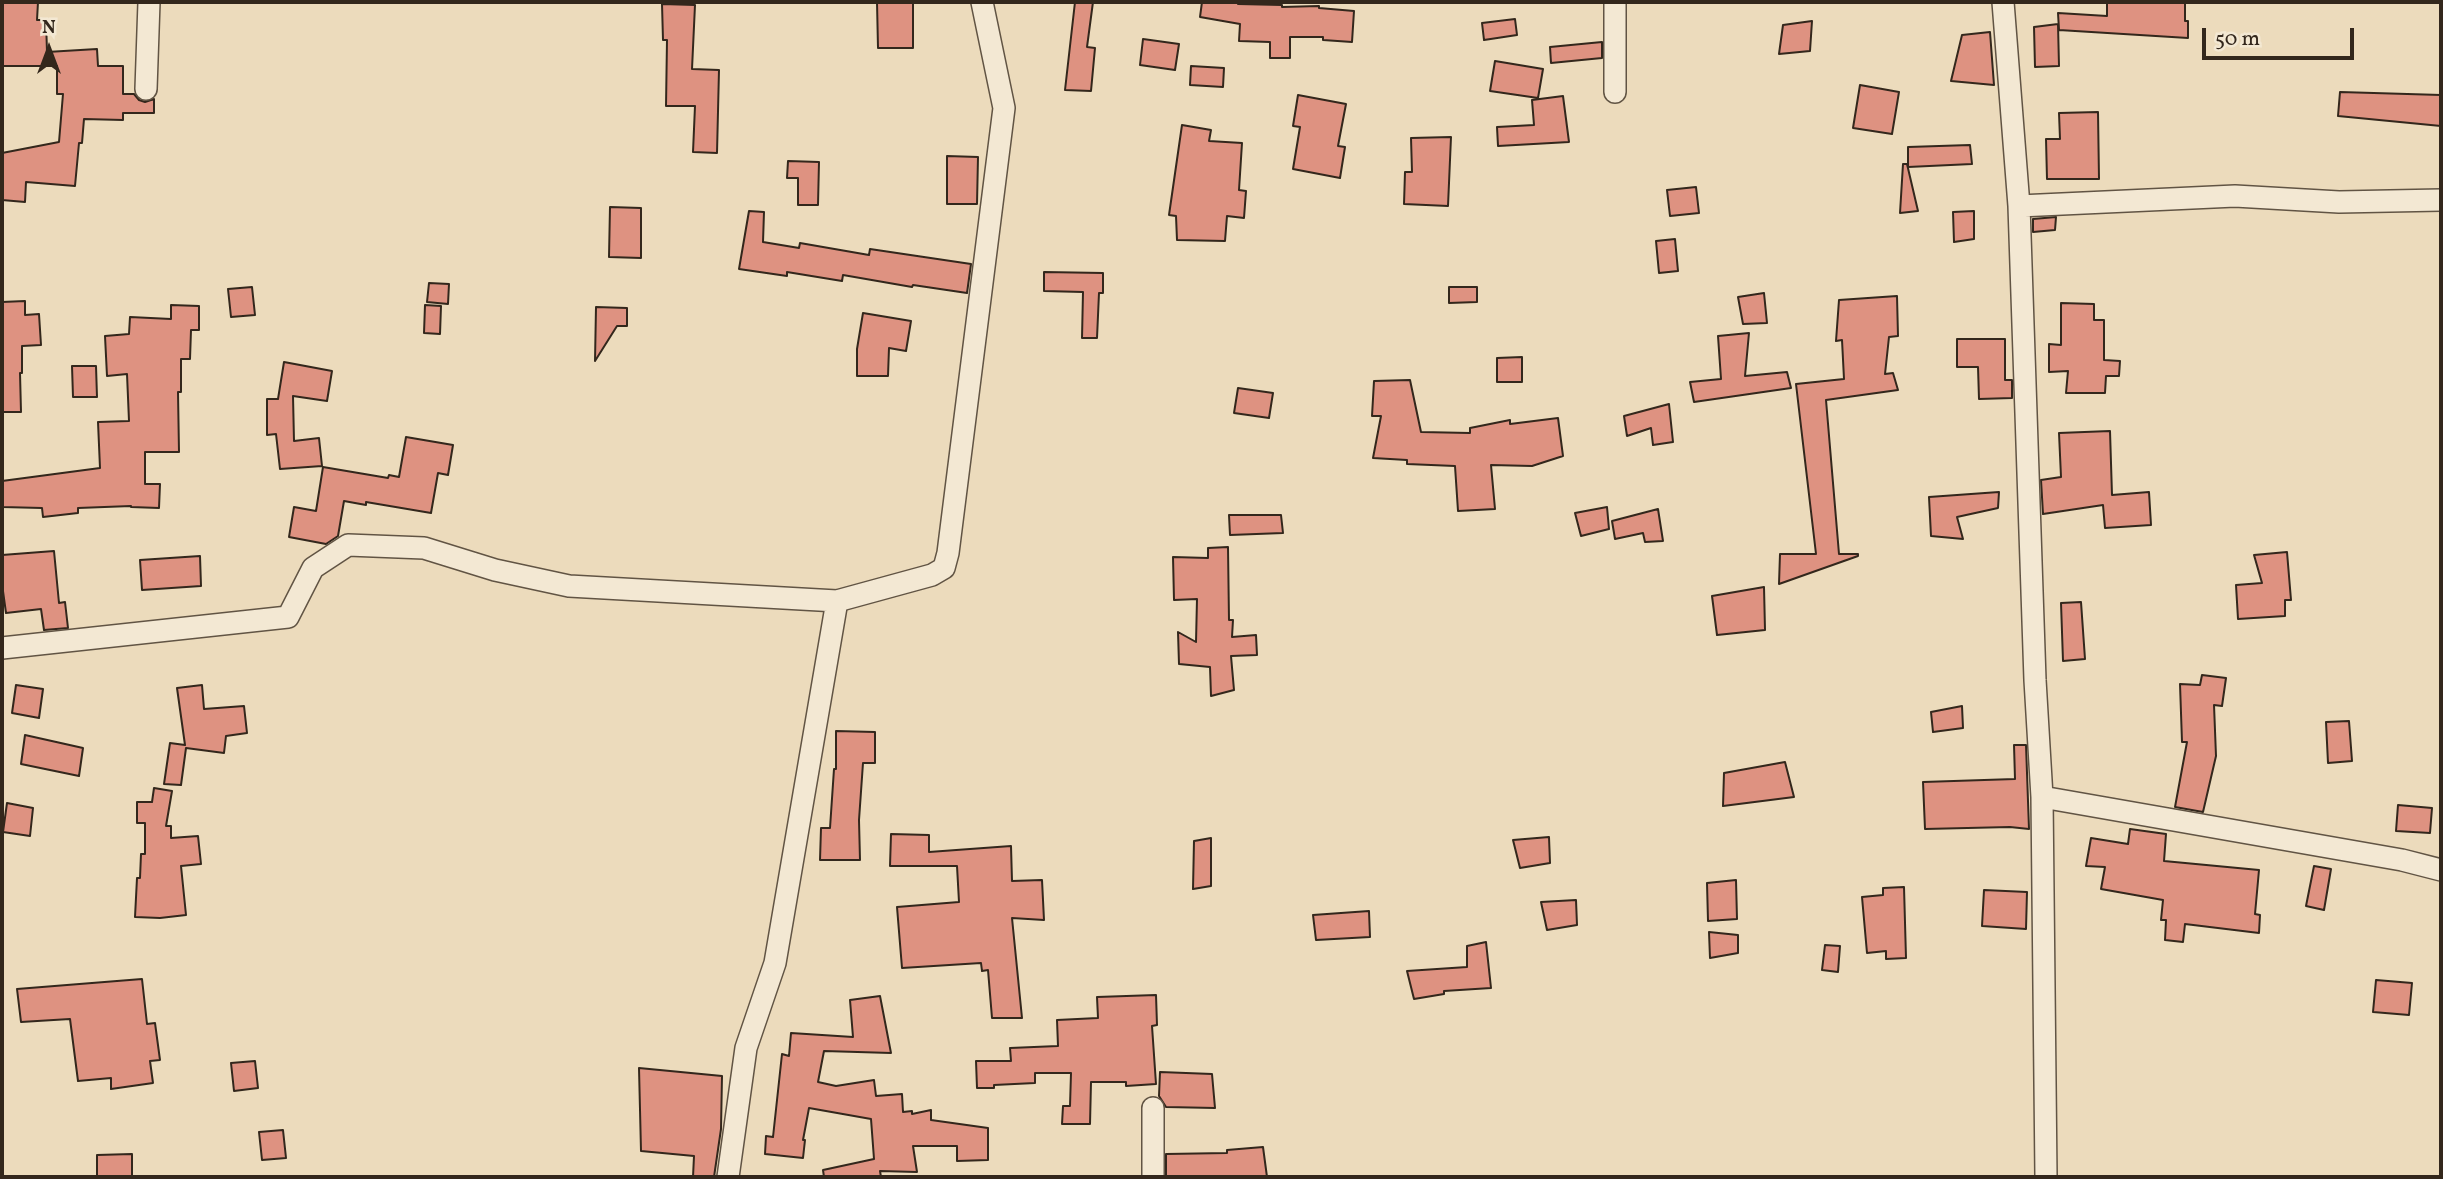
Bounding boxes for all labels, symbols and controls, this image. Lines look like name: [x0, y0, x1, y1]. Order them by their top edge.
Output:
north arrow: [14, 14, 84, 84]
scale bar: [2205, 14, 2357, 58]
text: N: [42, 15, 56, 41]
text: 50 m: [2215, 25, 2260, 54]

